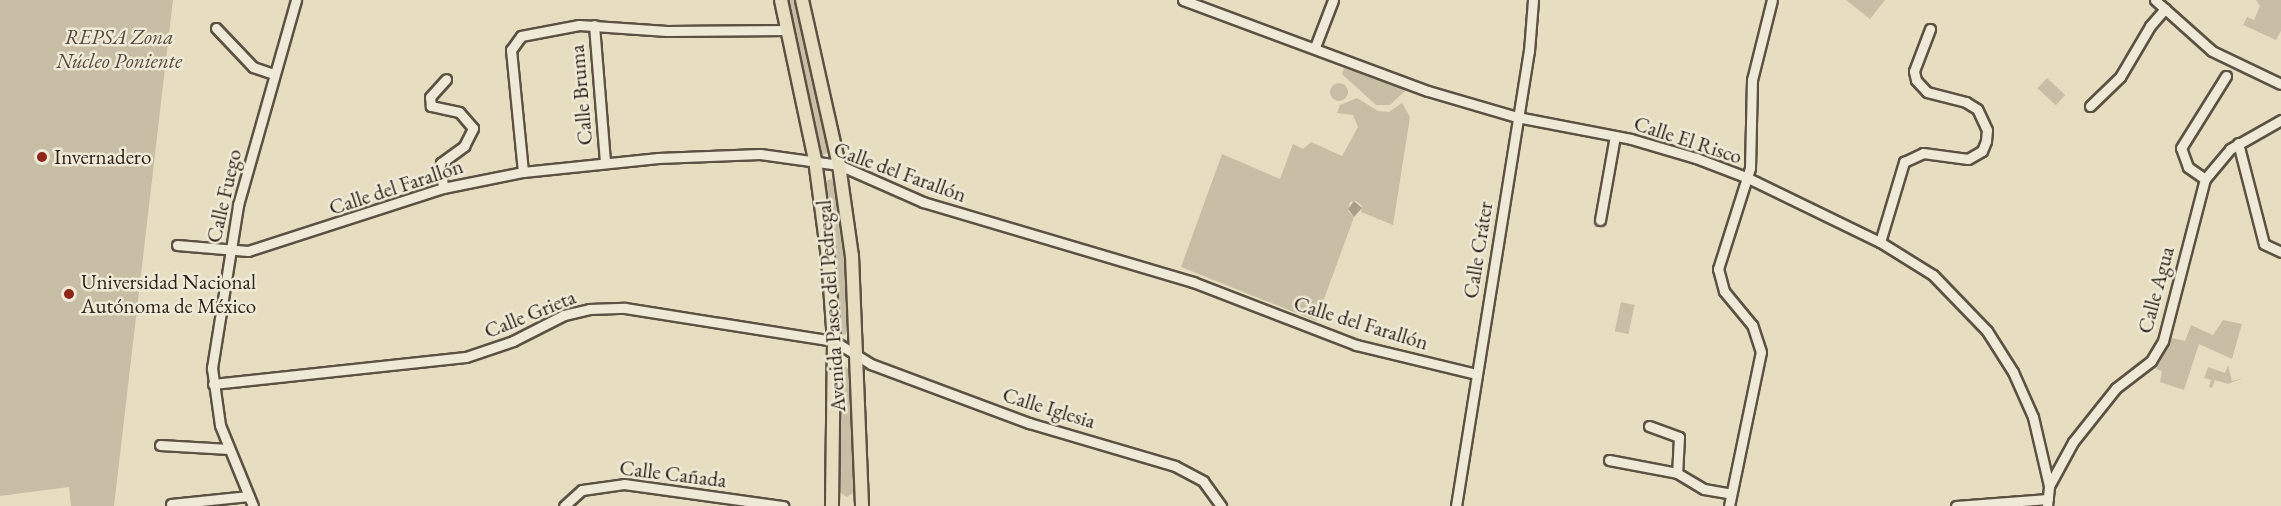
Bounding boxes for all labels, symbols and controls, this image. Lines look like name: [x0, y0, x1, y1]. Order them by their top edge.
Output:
park label: REPSA Zona Núcleo Poniente: [56, 24, 182, 74]
street label: Calle Bruma: [564, 44, 598, 146]
street label: Calle El Risco: [1631, 111, 1745, 169]
street label: Calle del Farallón: [830, 136, 970, 208]
place label: Invernadero: [54, 144, 151, 170]
street label: Calle Fuego: [201, 147, 247, 245]
marker: Invernadero: [35, 150, 49, 164]
street label: Calle del Farallón: [326, 153, 466, 221]
street label: Avenida Paseo del Pedregal: [811, 199, 851, 413]
street label: Calle Cráter: [1458, 200, 1498, 300]
street label: Calle Agua: [2132, 244, 2180, 336]
place label: Universidad Nacional Autónoma de México: [81, 269, 256, 319]
street label: Calle Grieta: [481, 284, 579, 344]
marker: Universidad Nacional Autónoma de México: [62, 287, 76, 301]
street label: Calle del Farallón: [1291, 291, 1431, 355]
street label: Calle Iglesia: [1000, 382, 1098, 434]
street label: Calle Cañada: [618, 455, 728, 493]

